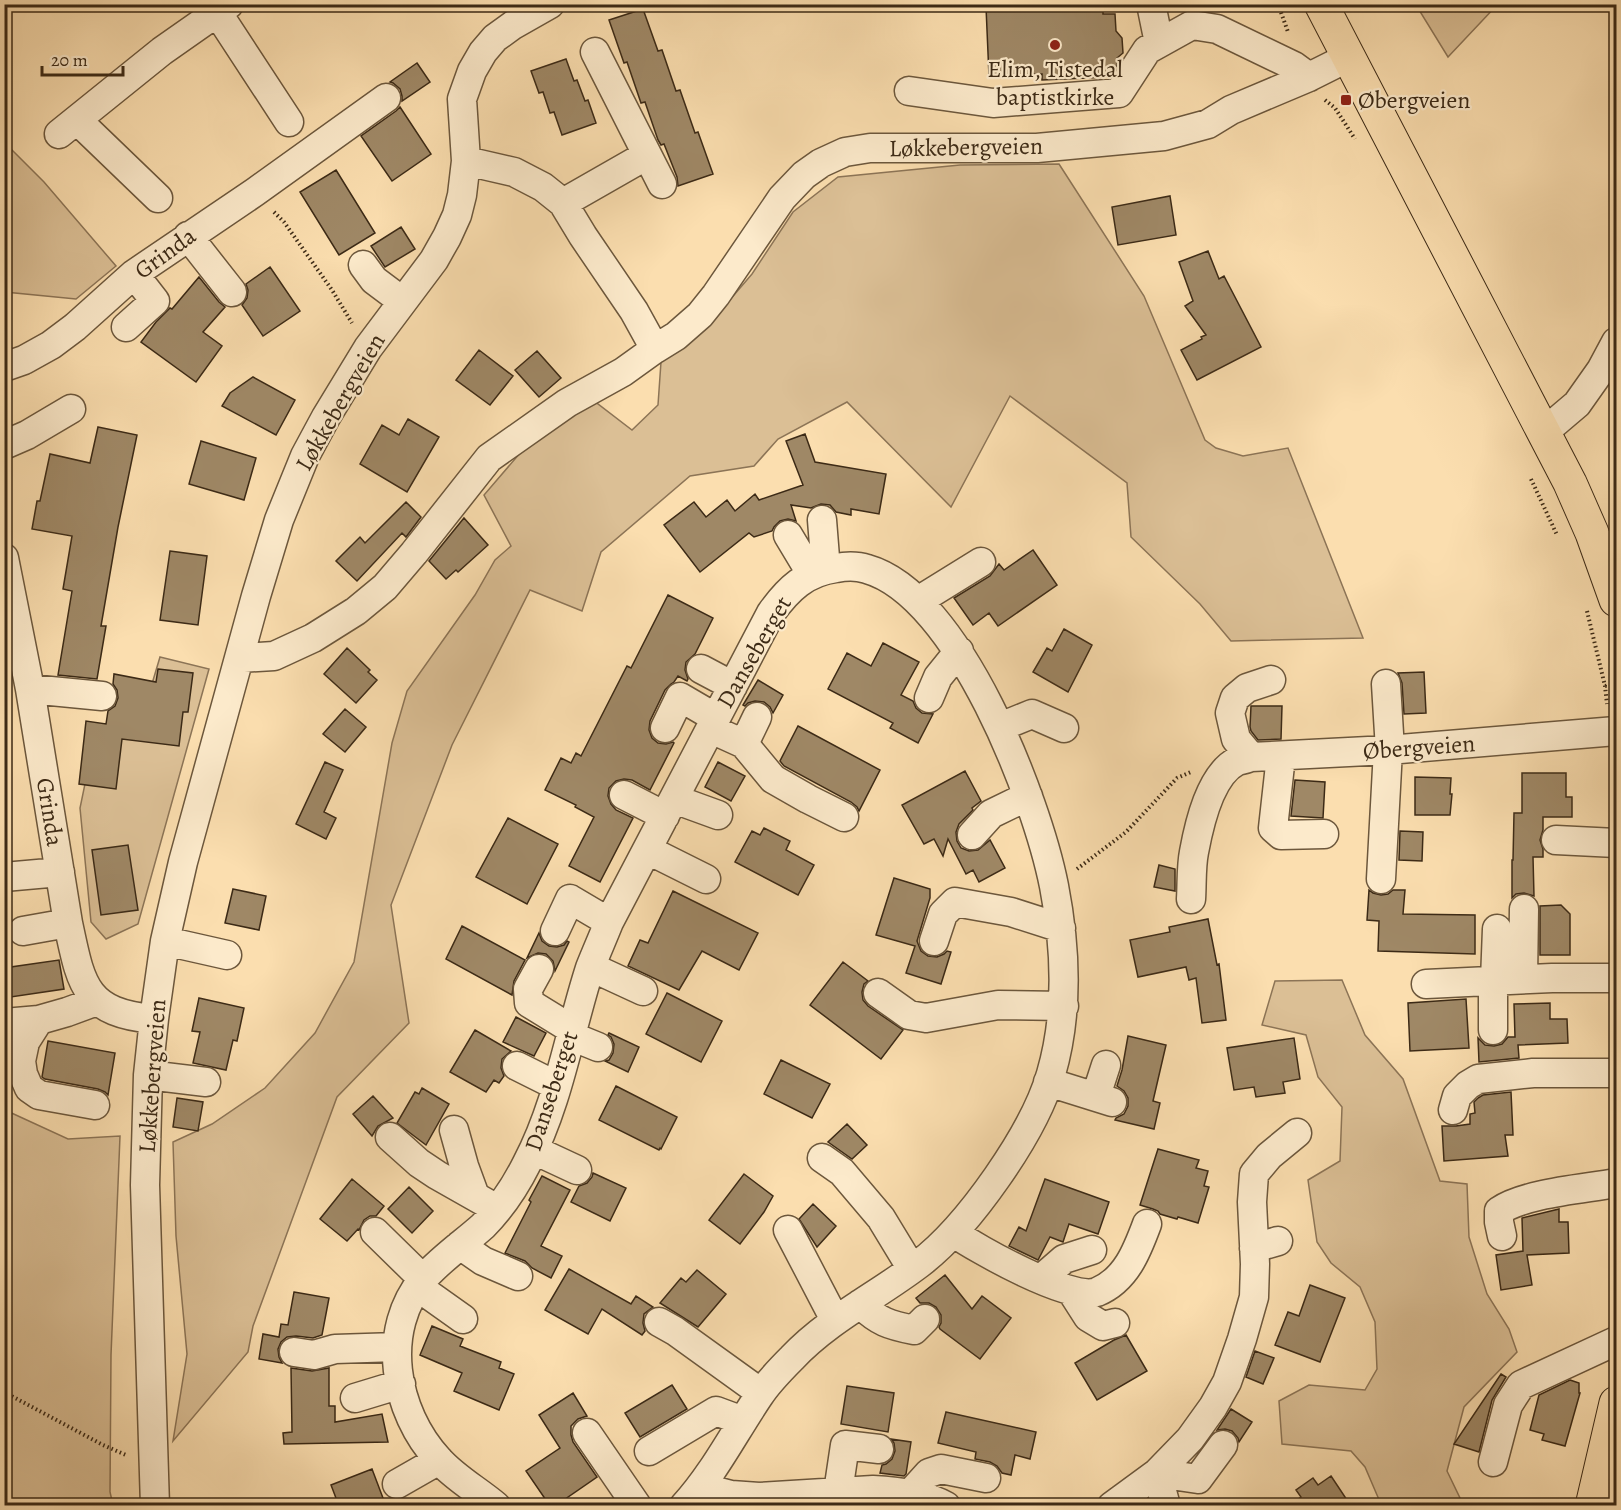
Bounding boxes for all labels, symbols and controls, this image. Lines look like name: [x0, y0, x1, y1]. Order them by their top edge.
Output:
marker: Elim, Tistedal baptistkirke: [1048, 38, 1062, 52]
scale bar: [42, 39, 123, 77]
text: 20 m: [51, 48, 88, 72]
place label: Elim, Tistedal baptistkirke: [987, 53, 1123, 113]
place label: Øbergveien: [1358, 84, 1471, 116]
marker: Øbergveien: [1339, 93, 1353, 107]
street label: Løkkebergveien: [889, 130, 1043, 164]
street label: Grinda: [128, 219, 203, 286]
street label: Løkkebergveien: [288, 327, 392, 477]
street label: Danseberget: [709, 590, 799, 714]
street label: Øbergveien: [1362, 727, 1476, 767]
street label: Grinda: [29, 776, 71, 849]
street label: Løkkebergveien: [131, 998, 173, 1154]
street label: Danseberget: [517, 1027, 585, 1155]

